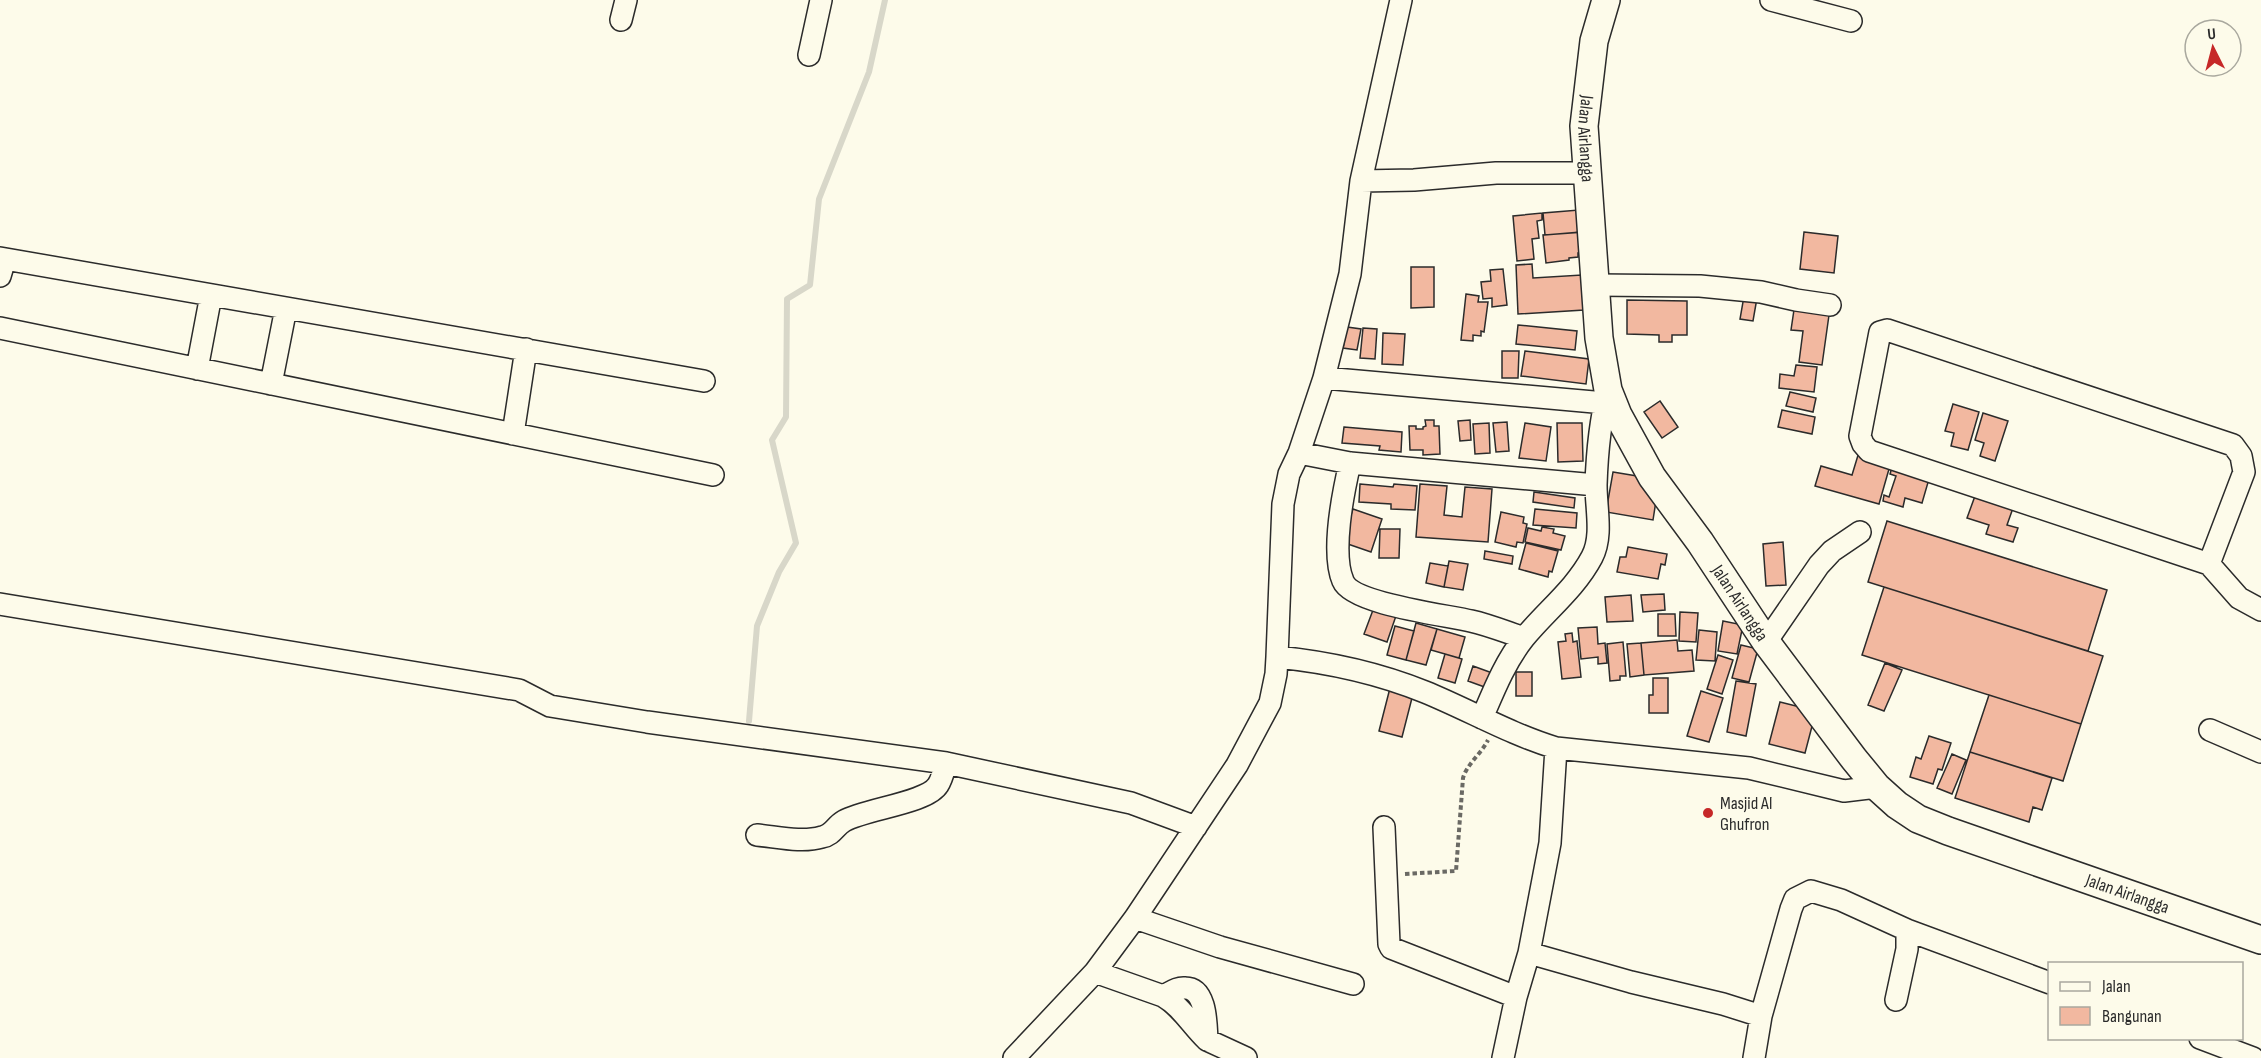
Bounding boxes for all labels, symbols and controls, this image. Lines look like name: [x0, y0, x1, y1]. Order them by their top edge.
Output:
north arrow: [2183, 18, 2243, 78]
text: U: [2206, 25, 2217, 44]
street label: Jalan Airlangga: [1573, 93, 1598, 183]
street label: Jalan Airlangga: [1707, 560, 1773, 645]
place label: Masjid Al Ghufron: [1720, 793, 1772, 835]
marker: Masjid Al Ghufron: [1701, 806, 1715, 820]
street label: Jalan Airlangga: [2082, 869, 2172, 918]
legend: [2048, 962, 2243, 1040]
text: Jalan: [2101, 976, 2131, 997]
text: Bangunan: [2102, 1006, 2162, 1027]

